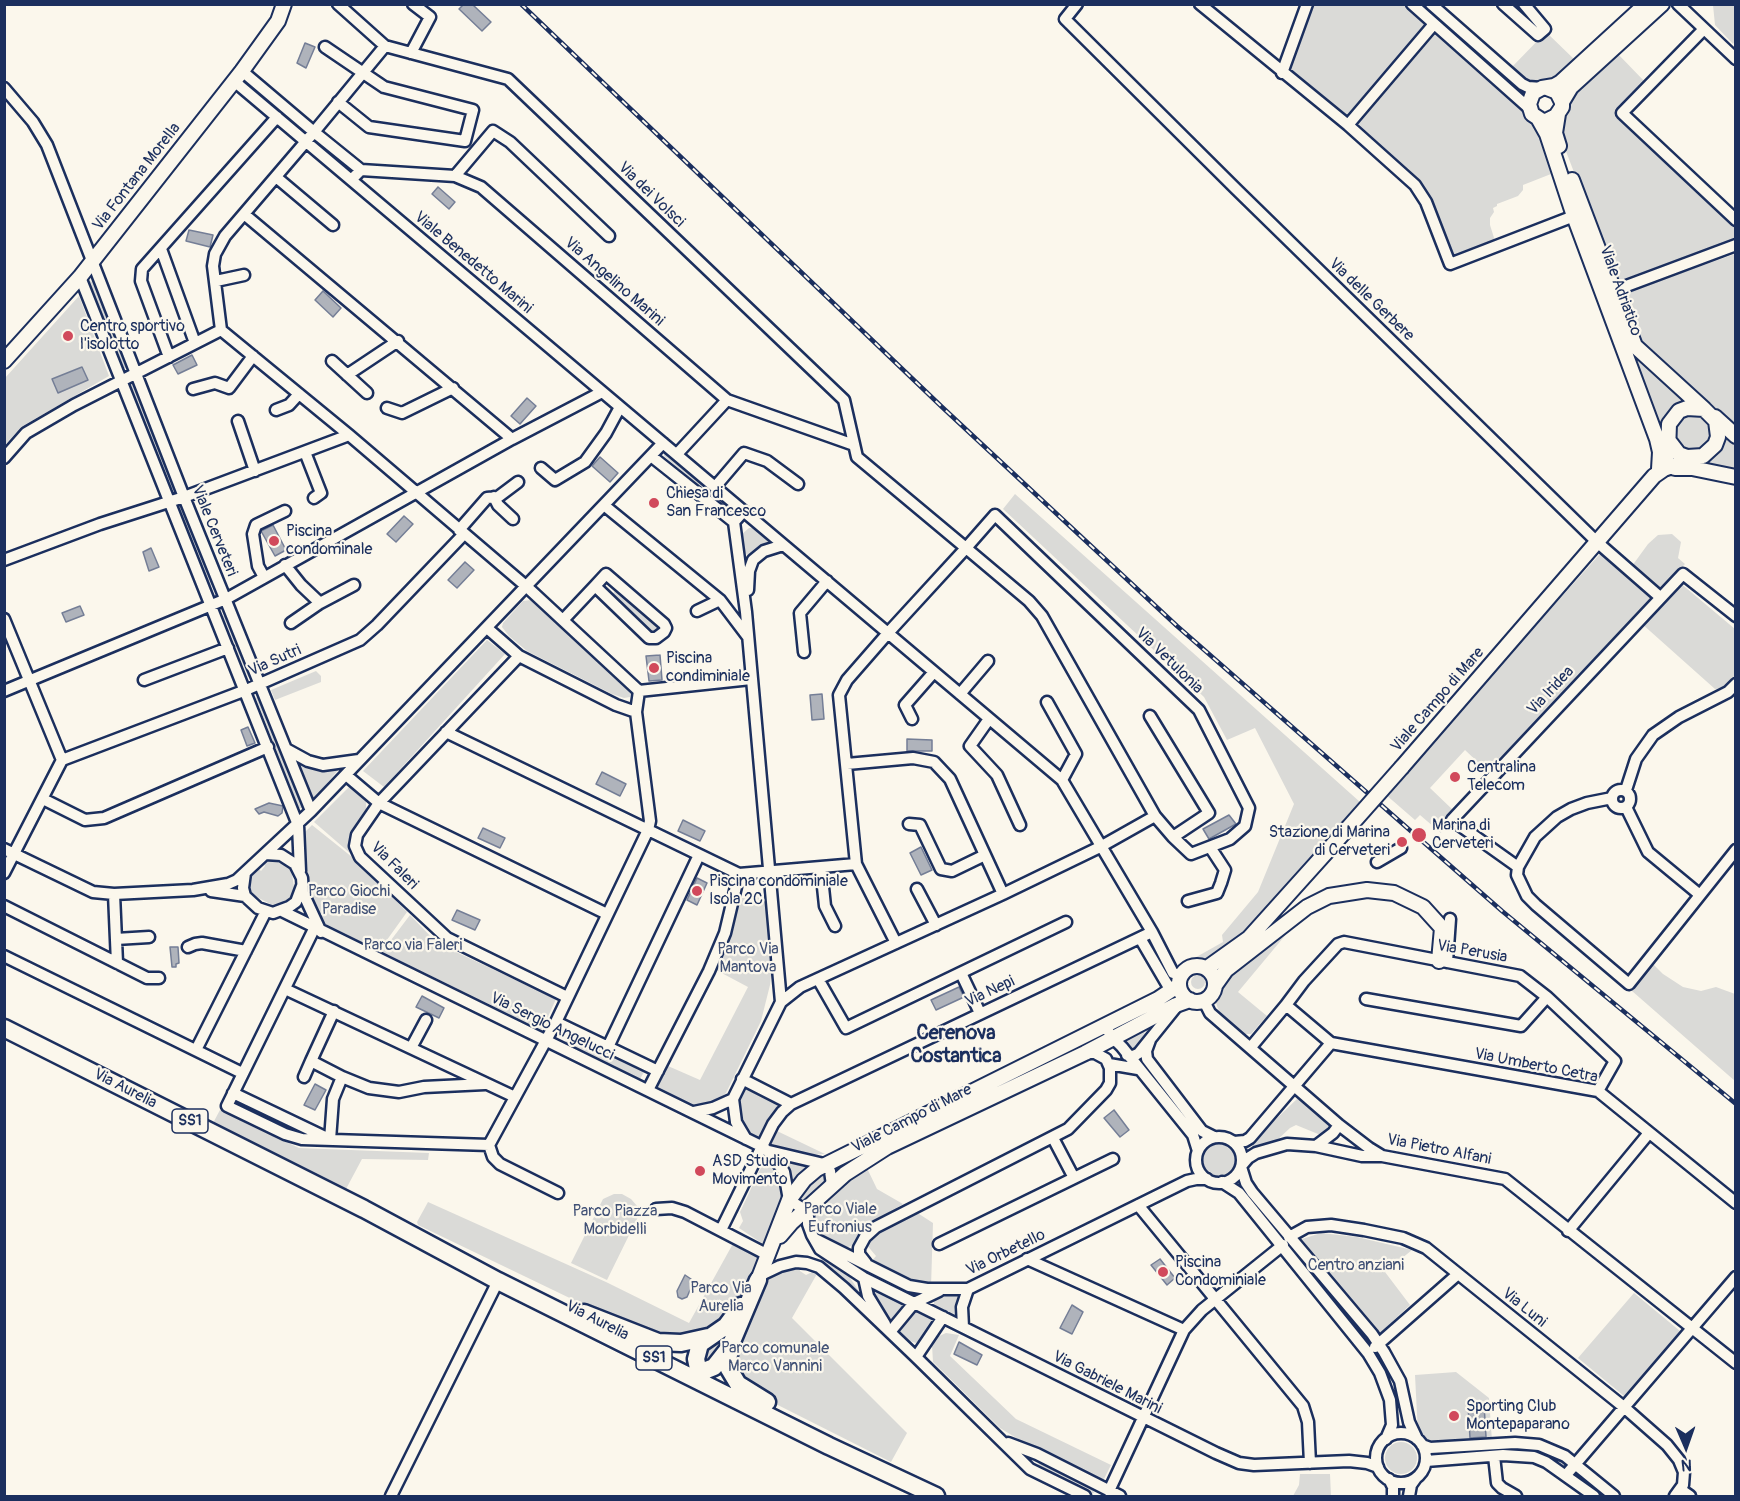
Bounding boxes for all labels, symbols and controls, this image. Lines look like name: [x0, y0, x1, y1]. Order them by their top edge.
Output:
street label: Via Fontana Morella: [89, 119, 185, 235]
street label: Via dei Volsci: [614, 158, 688, 232]
street label: Viale Benedetto Marini: [410, 208, 536, 318]
street label: Via Angelino Marini: [560, 233, 668, 331]
street label: Viale Adriatico: [1595, 243, 1645, 339]
street label: Via delle Gerbere: [1324, 254, 1418, 346]
place label: Centro sportivo l'isolotto: [80, 317, 185, 355]
marker: Centro sportivo l'isolotto: [61, 329, 75, 343]
street label: Viale Cerveteri: [187, 483, 241, 579]
place label: Chiesa di San Francesco: [666, 484, 766, 522]
marker: Chiesa di San Francesco: [647, 496, 661, 510]
place label: Piscina condominale: [286, 522, 372, 560]
marker: Piscina condominale: [267, 534, 281, 548]
street label: Via Vetulonia: [1131, 624, 1207, 698]
street label: Via Sutri: [246, 641, 304, 681]
street label: Viale Campo di Mare: [1387, 644, 1489, 756]
place label: Piscina condiminiale: [666, 649, 750, 687]
marker: Piscina condiminiale: [647, 661, 661, 675]
street label: Via Iridea: [1524, 663, 1578, 719]
place label: Centralina Telecom: [1467, 758, 1536, 796]
marker: Centralina Telecom: [1448, 770, 1462, 784]
place label: Marina di Cerveteri: [1432, 816, 1493, 854]
place label: Stazione di Marina di Cerveteri: [1269, 823, 1390, 861]
marker: Marina di Cerveteri: [1410, 826, 1428, 844]
marker: Stazione di Marina di Cerveteri: [1395, 835, 1409, 849]
street label: Via Faleri: [366, 838, 422, 894]
place label: Piscina condominiale Isola 2C: [709, 872, 848, 910]
park label: Parco Giochi Paradise: [308, 882, 390, 920]
marker: Piscina condominiale Isola 2C: [690, 884, 704, 898]
park label: Parco via Faleri: [364, 936, 462, 956]
street label: Via Perusia: [1435, 936, 1509, 968]
park label: Parco Via Mantova: [717, 940, 779, 978]
street label: Via Nepi: [962, 972, 1018, 1012]
street label: Via Sergio Angelucci: [487, 989, 617, 1065]
district label: Cerenova Costantica: [911, 1022, 1001, 1069]
street label: Via Umberto Cetra: [1473, 1045, 1599, 1087]
street label: Via Aurelia: [90, 1065, 160, 1113]
street label: Viale Campo di Mare: [849, 1080, 975, 1158]
road number: SS1: [172, 1109, 208, 1133]
street label: Via Pietro Alfani: [1385, 1130, 1493, 1170]
place label: ASD Studio Movimento: [712, 1152, 788, 1190]
marker: ASD Studio Movimento: [693, 1164, 707, 1178]
park label: Parco Viale Eufronius: [803, 1200, 877, 1238]
park label: Parco Piazza Morbidelli: [573, 1202, 657, 1240]
street label: Via Orbetello: [963, 1226, 1049, 1280]
place label: Piscina Condominiale: [1175, 1253, 1266, 1291]
park label: Centro anziani: [1308, 1256, 1404, 1276]
marker: Piscina Condominiale: [1156, 1265, 1170, 1279]
park label: Parco Via Aurelia: [690, 1279, 752, 1317]
street label: Via Luni: [1498, 1284, 1550, 1332]
street label: Via Aurelia: [562, 1297, 632, 1345]
park label: Parco comunale Marco Vannini: [721, 1339, 829, 1377]
road number: SS1: [636, 1346, 672, 1370]
street label: Via Gabriele Marini: [1049, 1347, 1165, 1419]
place label: Sporting Club Montepaparano: [1466, 1397, 1570, 1435]
marker: Sporting Club Montepaparano: [1447, 1409, 1461, 1423]
north arrow: [1656, 1417, 1716, 1477]
text: N: [1681, 1455, 1692, 1475]

